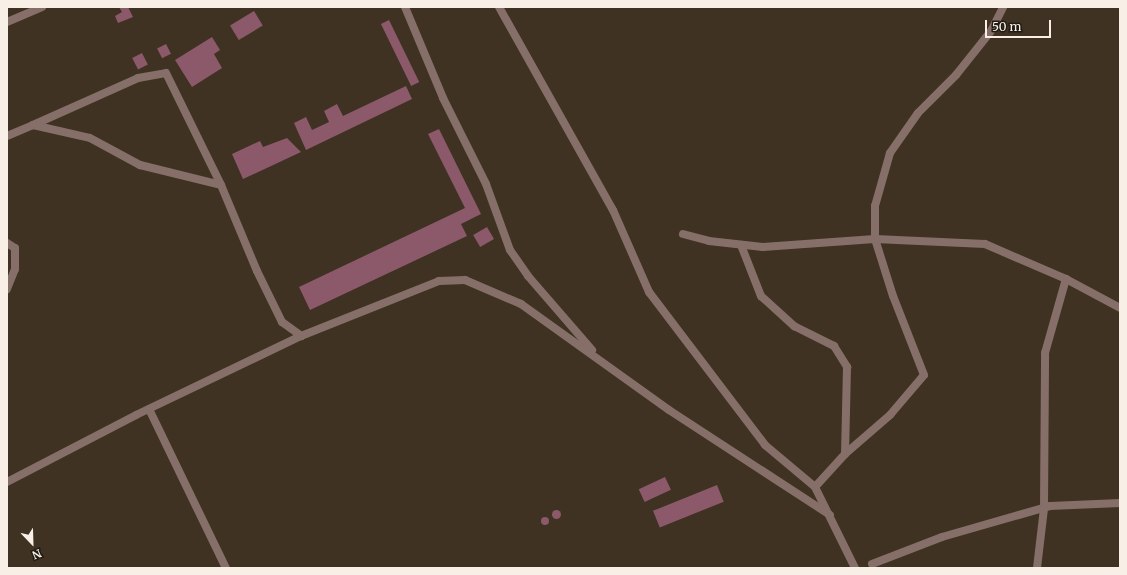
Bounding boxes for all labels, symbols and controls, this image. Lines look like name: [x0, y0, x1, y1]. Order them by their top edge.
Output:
scale bar: [987, 12, 1053, 38]
text: 50 m: [992, 19, 1021, 34]
north arrow: [12, 523, 52, 563]
text: N: [30, 546, 43, 562]

